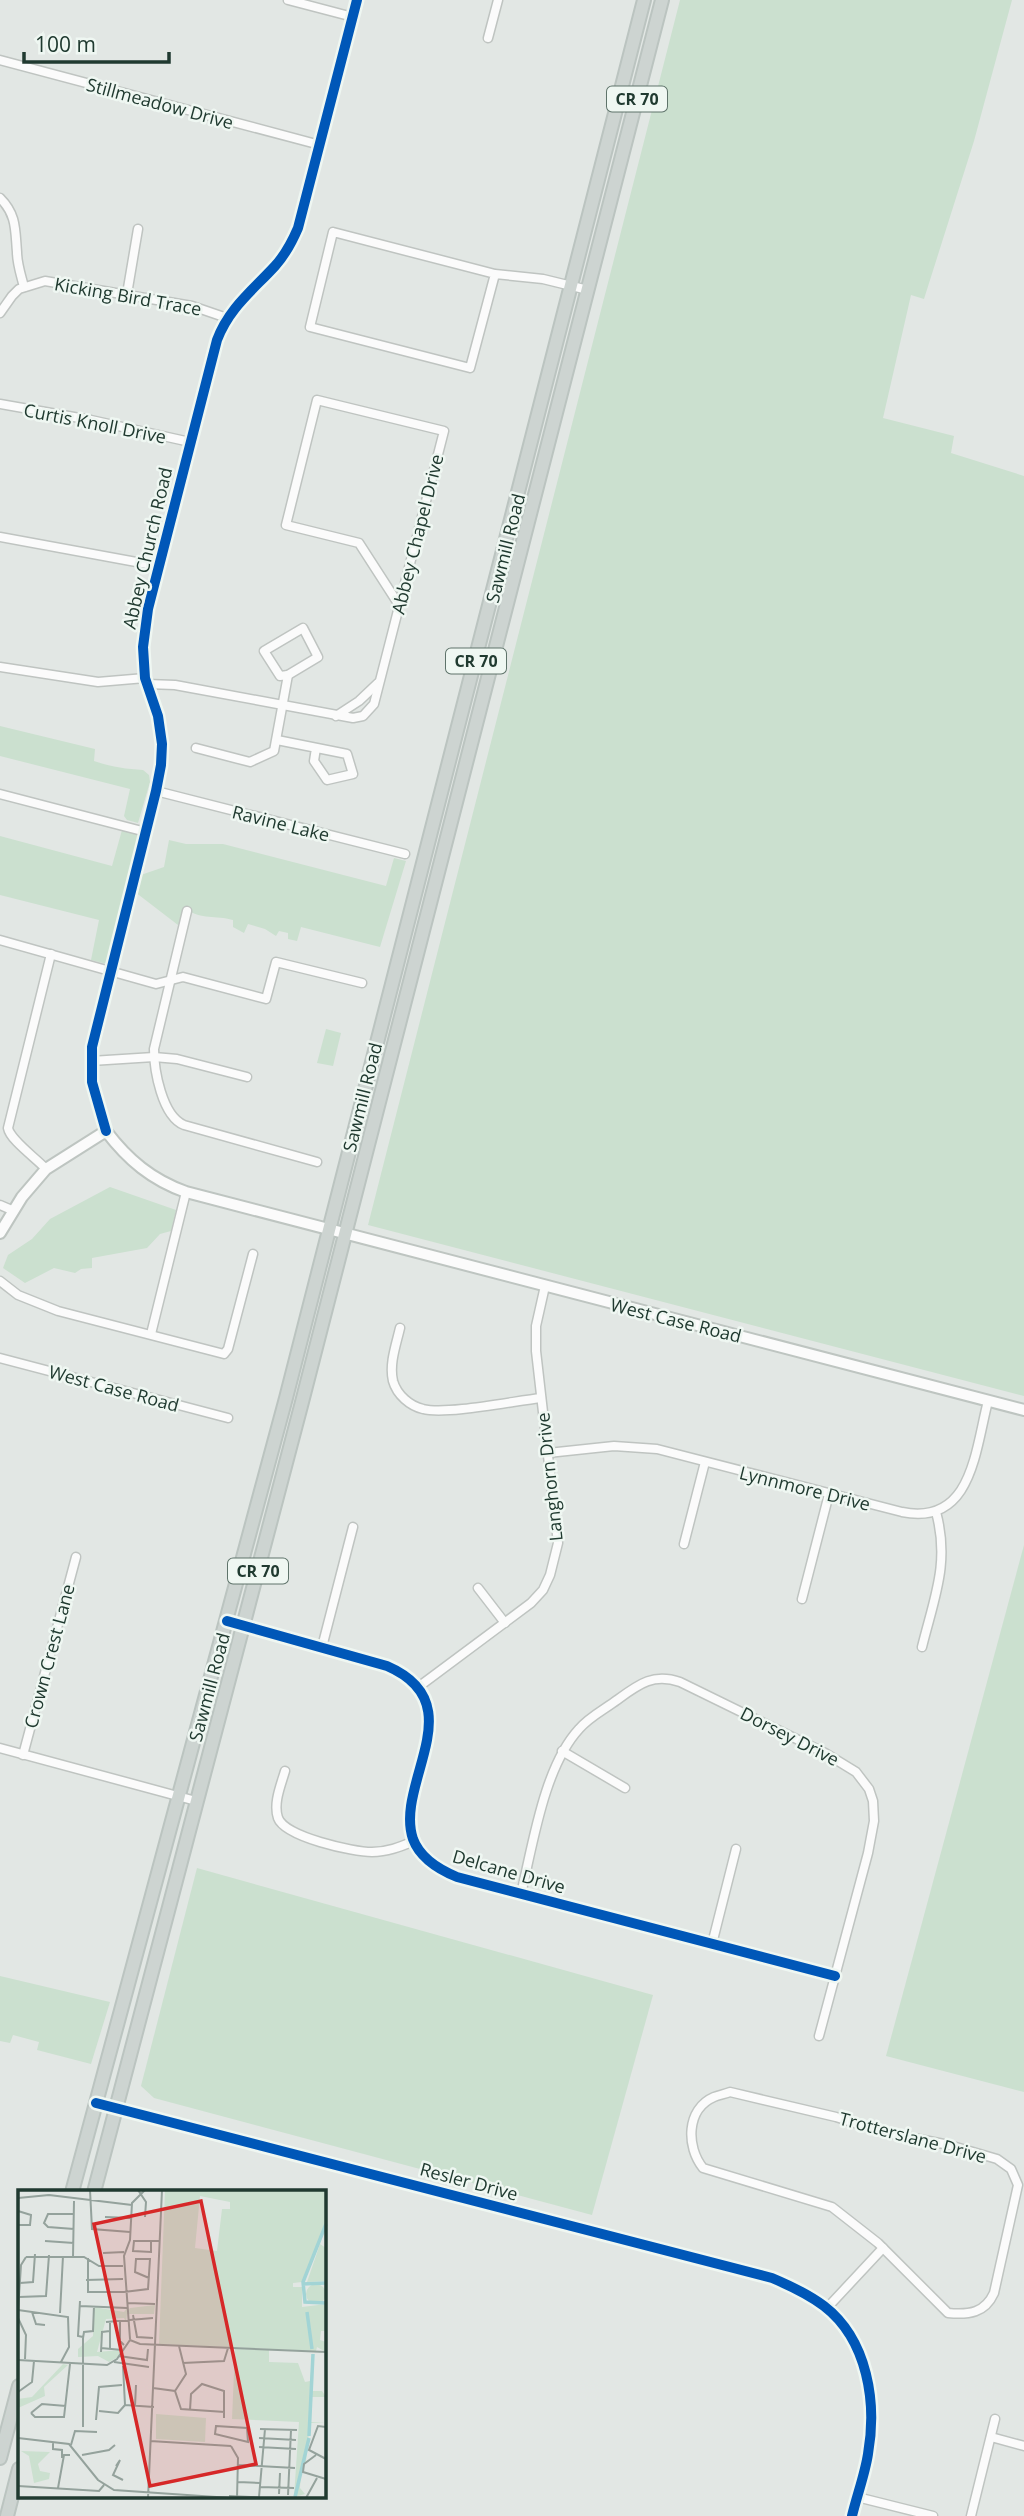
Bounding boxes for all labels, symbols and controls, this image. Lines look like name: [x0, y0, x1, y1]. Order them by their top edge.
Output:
scale bar: [24, 21, 170, 65]
text: 100 m: [35, 30, 96, 58]
street label: Stillmeadow Drive: [84, 72, 236, 134]
road number: CR 70: [607, 86, 667, 111]
street label: Kicking Bird Trace: [53, 271, 203, 321]
street label: Curtis Knoll Drive: [22, 397, 168, 449]
street label: Abbey Chapel Drive: [386, 452, 448, 616]
street label: Abbey Church Road: [117, 465, 177, 631]
street label: Sawmill Road: [480, 491, 530, 605]
road number: CR 70: [446, 648, 506, 674]
street label: Ravine Lake: [230, 799, 332, 847]
street label: Sawmill Road: [337, 1040, 387, 1154]
street label: West Case Road: [608, 1292, 744, 1348]
street label: West Case Road: [46, 1359, 182, 1417]
street label: Langhorn Drive: [530, 1411, 568, 1543]
street label: Lynnmore Drive: [737, 1460, 873, 1516]
road number: CR 70: [228, 1558, 288, 1583]
street label: Crown Crest Lane: [18, 1581, 80, 1731]
street label: Sawmill Road: [183, 1630, 235, 1744]
street label: Dorsey Drive: [737, 1701, 843, 1771]
street label: Delcane Drive: [450, 1843, 568, 1899]
street label: Trotterslane Drive: [837, 2106, 989, 2168]
street label: Resler Drive: [417, 2156, 521, 2206]
inset map: [18, 2190, 326, 2498]

